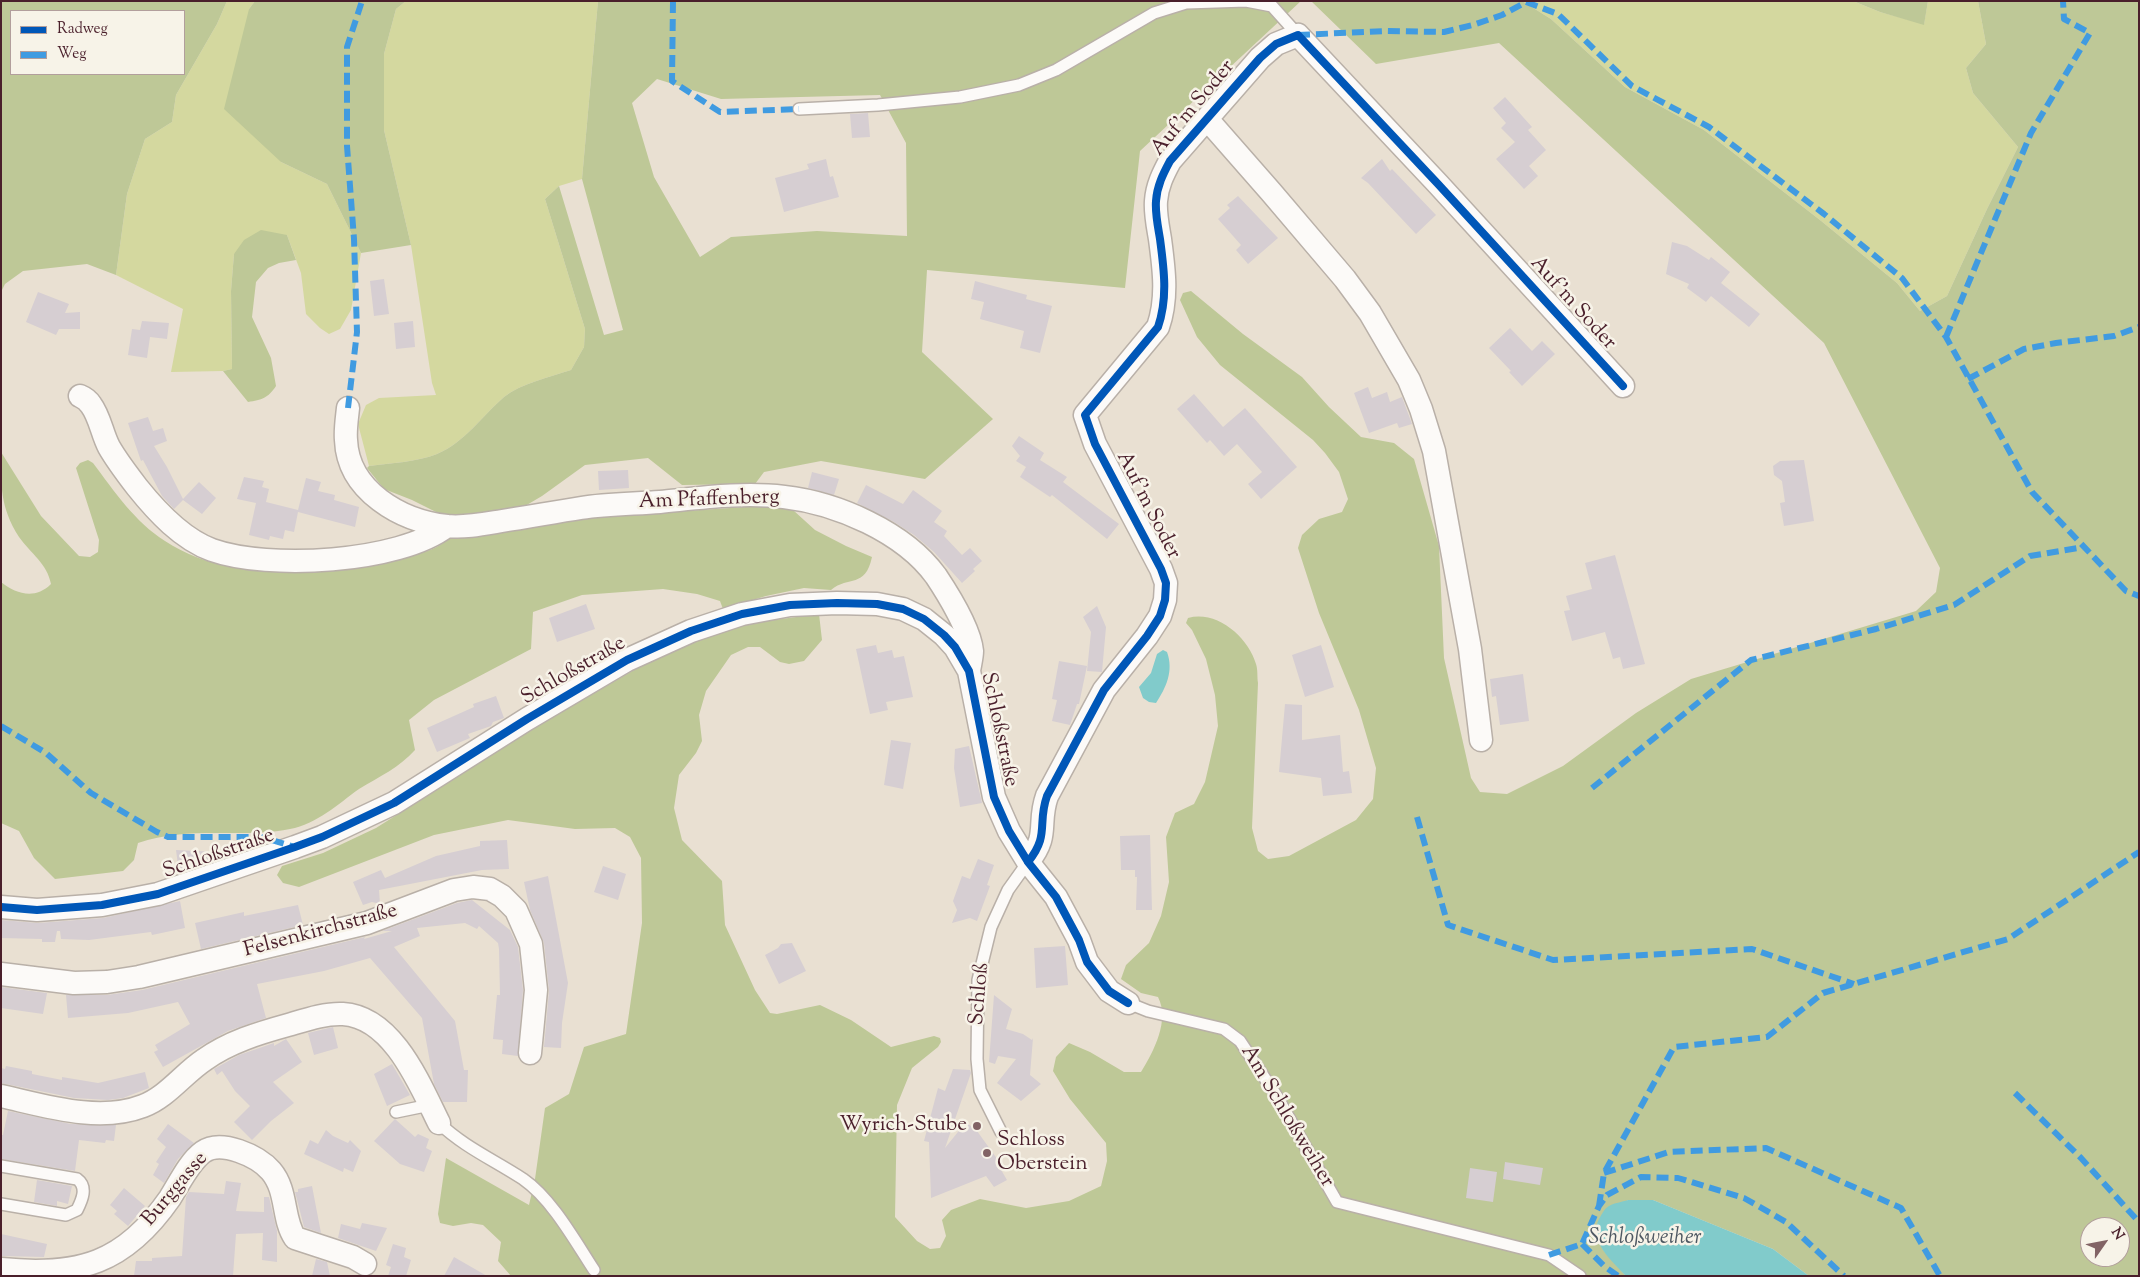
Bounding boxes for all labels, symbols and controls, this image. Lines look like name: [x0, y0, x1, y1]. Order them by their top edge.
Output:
legend: [10, 10, 185, 75]
text: Radweg: [57, 19, 108, 40]
text: Weg: [57, 44, 87, 65]
street label: Auf'm Soder: [1147, 56, 1241, 162]
street label: Auf'm Soder: [1523, 252, 1621, 356]
street label: Auf'm Soder: [1109, 448, 1185, 564]
street label: Am Pfaffenberg: [638, 486, 780, 516]
street label: Schloßstraße: [517, 632, 631, 712]
street label: Schloßstraße: [974, 671, 1022, 789]
street label: Schloßstraße: [160, 824, 278, 886]
street label: Felsenkirchstraße: [241, 899, 401, 965]
street label: Schloß: [966, 962, 996, 1026]
street label: Am Schloßweiher: [1234, 1041, 1338, 1193]
place label: Wyrich-Stube: [839, 1113, 967, 1139]
marker: Wyrich-Stube: [971, 1120, 983, 1132]
place label: Schloss Oberstein: [997, 1128, 1088, 1178]
marker: Schloss Oberstein: [981, 1147, 993, 1159]
street label: Burggasse: [138, 1148, 214, 1232]
north arrow: [2080, 1217, 2130, 1267]
text: N: [2105, 1224, 2128, 1245]
water label: Schloßweiher: [1589, 1226, 1701, 1252]

